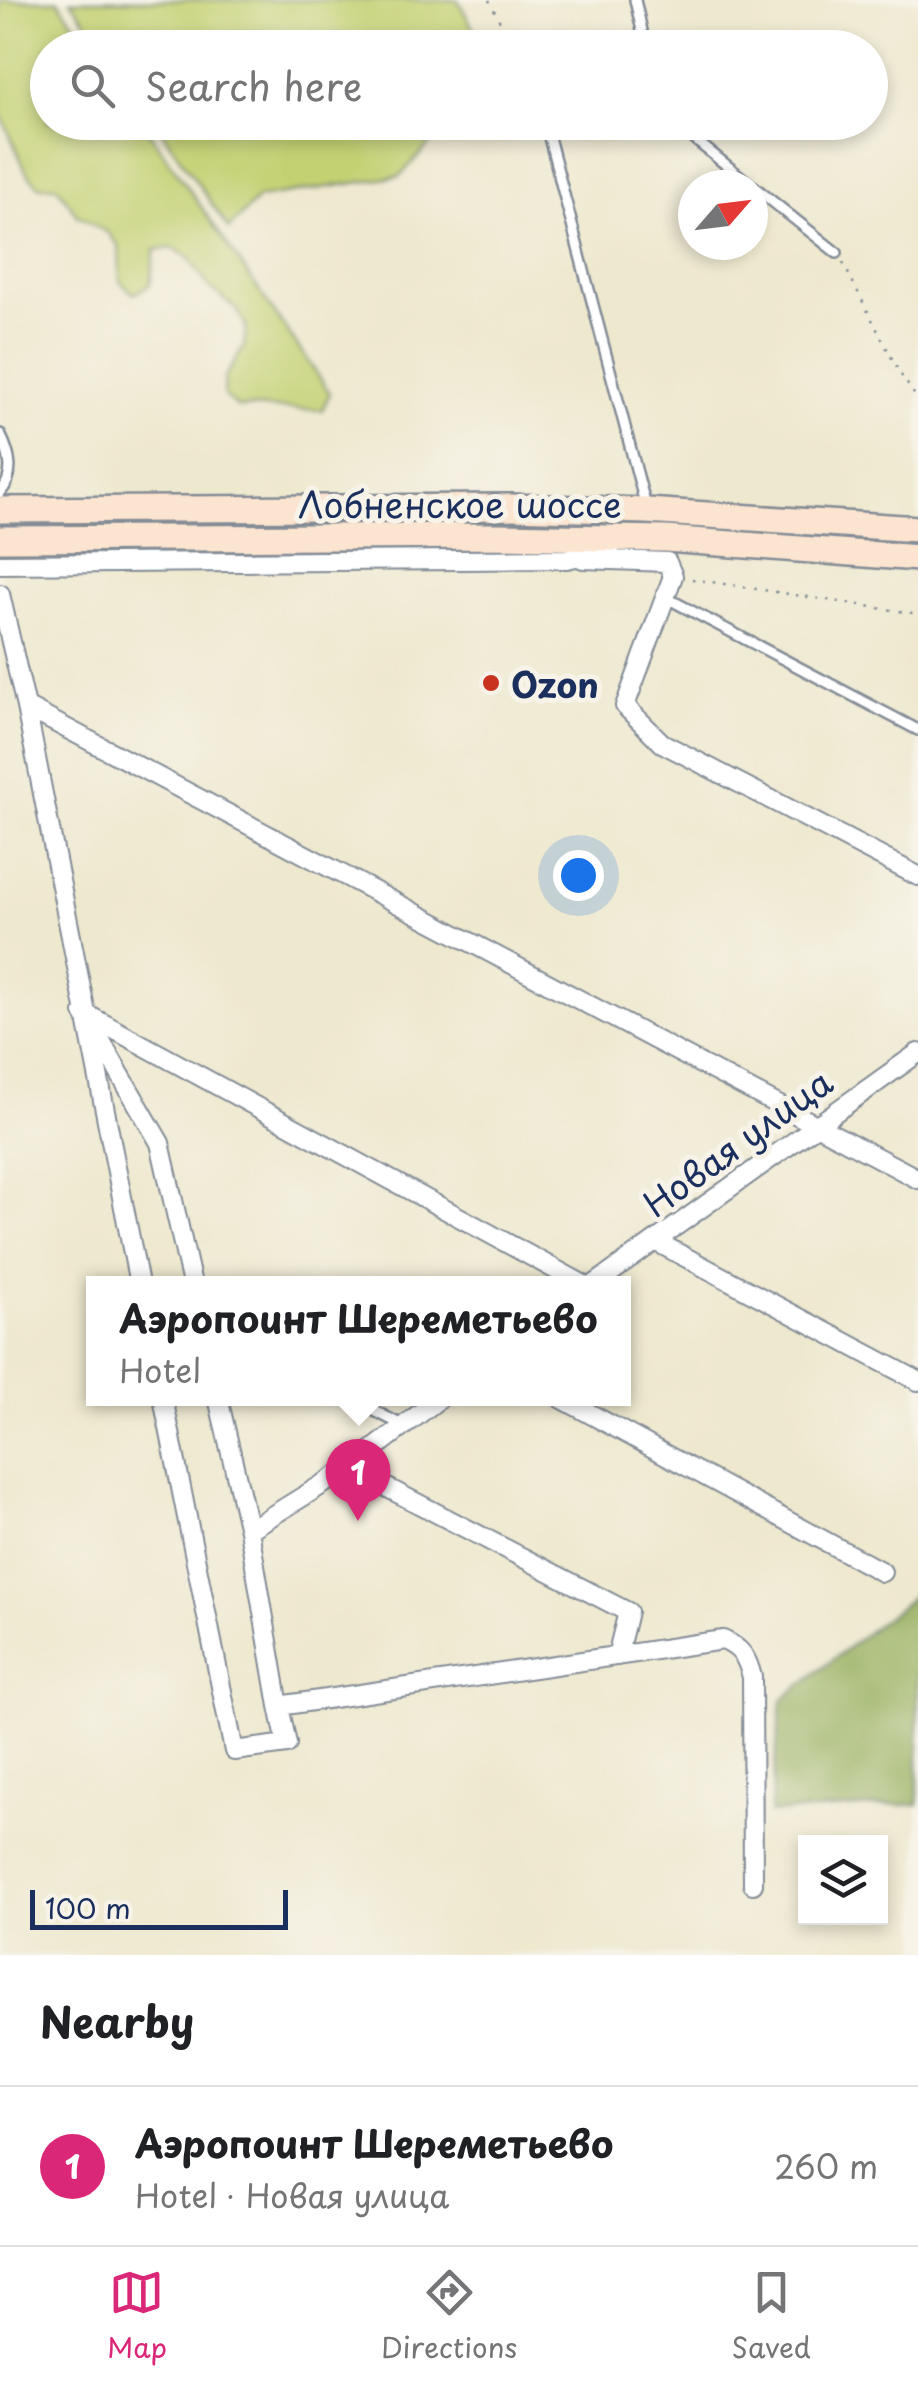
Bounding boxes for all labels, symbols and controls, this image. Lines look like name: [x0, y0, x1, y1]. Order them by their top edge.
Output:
search box: [30, 30, 888, 140]
text: Search here: [145, 57, 362, 114]
icon: search: [65, 58, 120, 113]
north arrow: [678, 170, 768, 260]
street label: Лобненское шоссе: [298, 477, 622, 530]
place label: Ozon: [511, 657, 599, 710]
marker: Ozon: [480, 672, 502, 694]
your location: [553, 850, 604, 901]
street label: Новая улица: [631, 1055, 843, 1229]
popup: [86, 1276, 631, 1406]
text: Аэропоинт Шереметьево: [119, 1289, 598, 1346]
text: Hotel: [119, 1346, 201, 1394]
pin: 1: [326, 1438, 390, 1521]
map controls: [798, 1835, 888, 1925]
button: layers: [798, 1835, 888, 1925]
scale bar: [30, 1885, 288, 1930]
text: 100 m: [45, 1886, 131, 1929]
text: Nearby: [40, 1989, 194, 2052]
text: Аэропоинт Шереметьево: [135, 2114, 613, 2171]
text: 1: [65, 2142, 80, 2190]
text: 260 m: [774, 2142, 878, 2190]
text: Hotel · Новая улица: [135, 2171, 449, 2219]
tab: Map: [107, 2265, 167, 2368]
tab: Directions: [381, 2265, 517, 2368]
tab: Saved: [731, 2265, 811, 2368]

